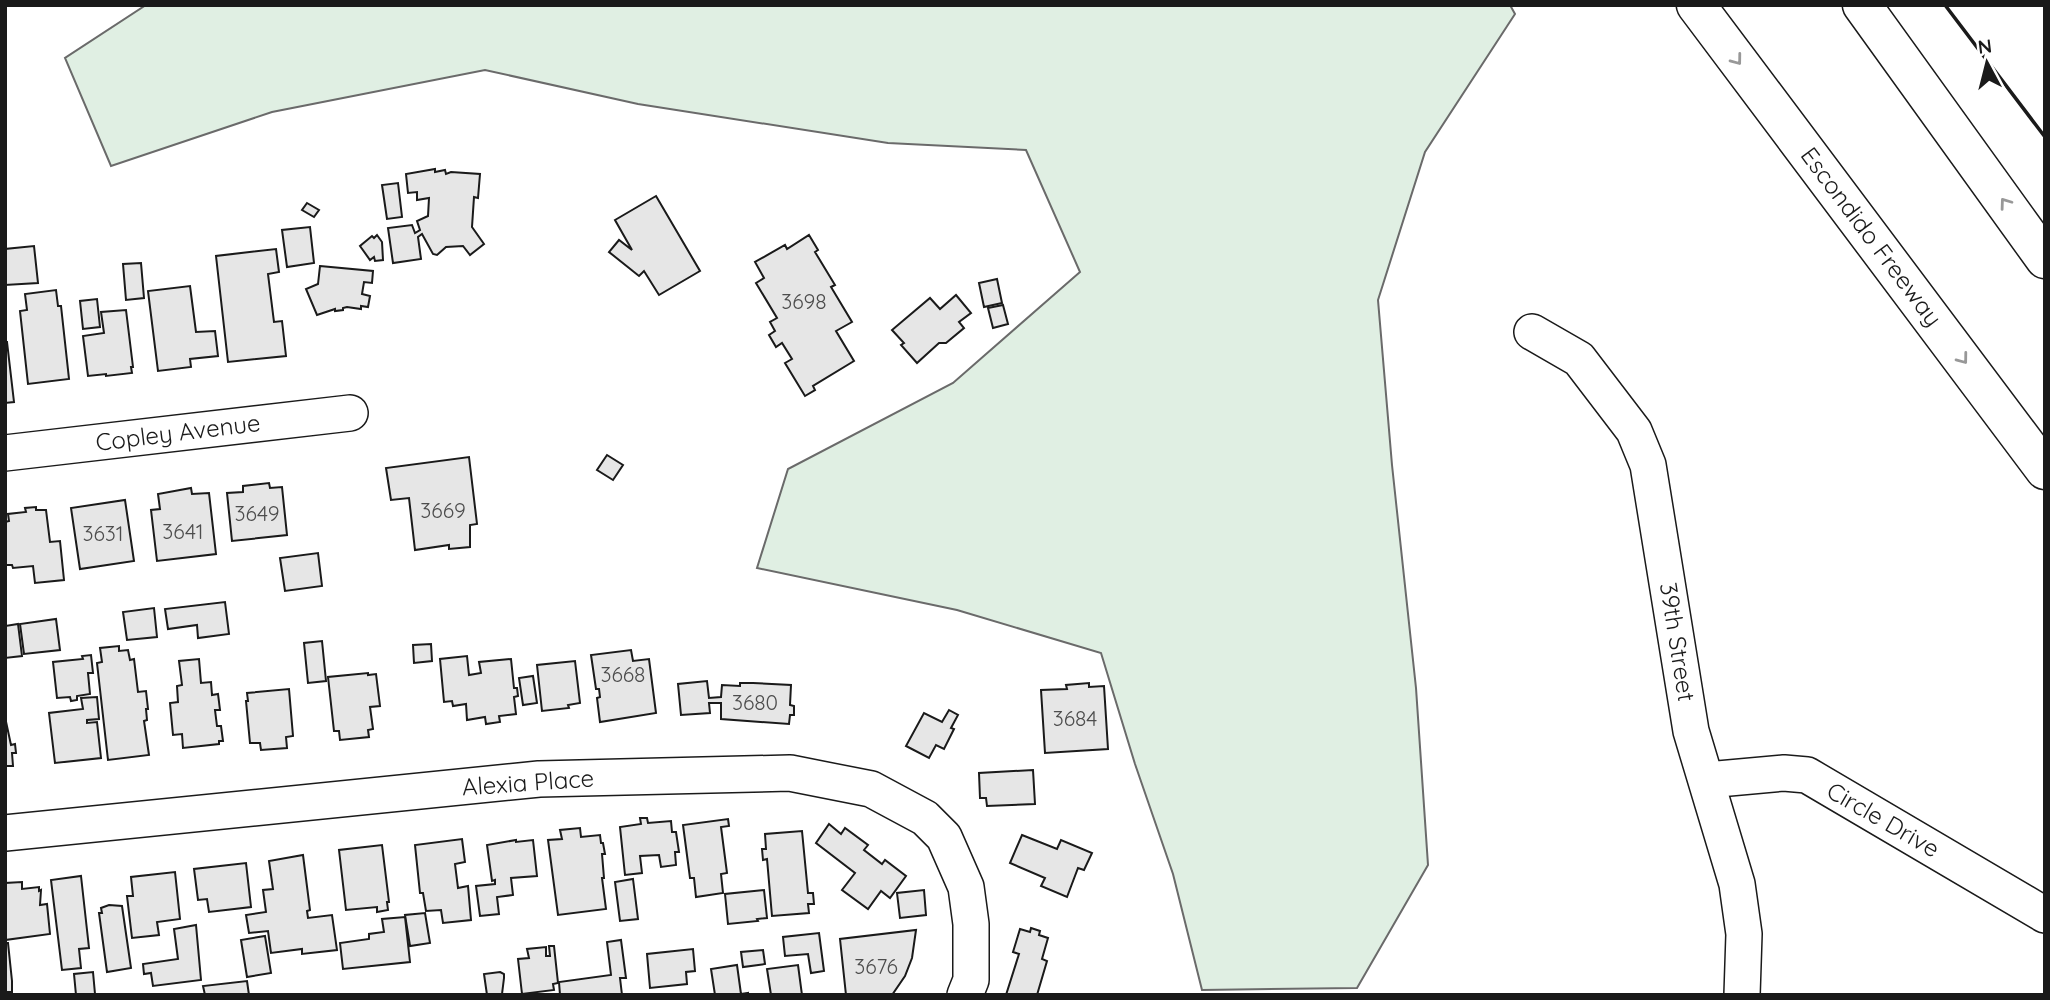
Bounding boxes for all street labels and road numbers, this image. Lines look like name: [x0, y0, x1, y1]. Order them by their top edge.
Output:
street label: Escondido Freeway: [1795, 141, 1949, 332]
street label: Copley Avenue: [94, 407, 262, 457]
street label: 39th Street: [1654, 580, 1702, 703]
street label: Alexia Place: [461, 762, 595, 802]
street label: Circle Drive: [1822, 775, 1945, 863]

